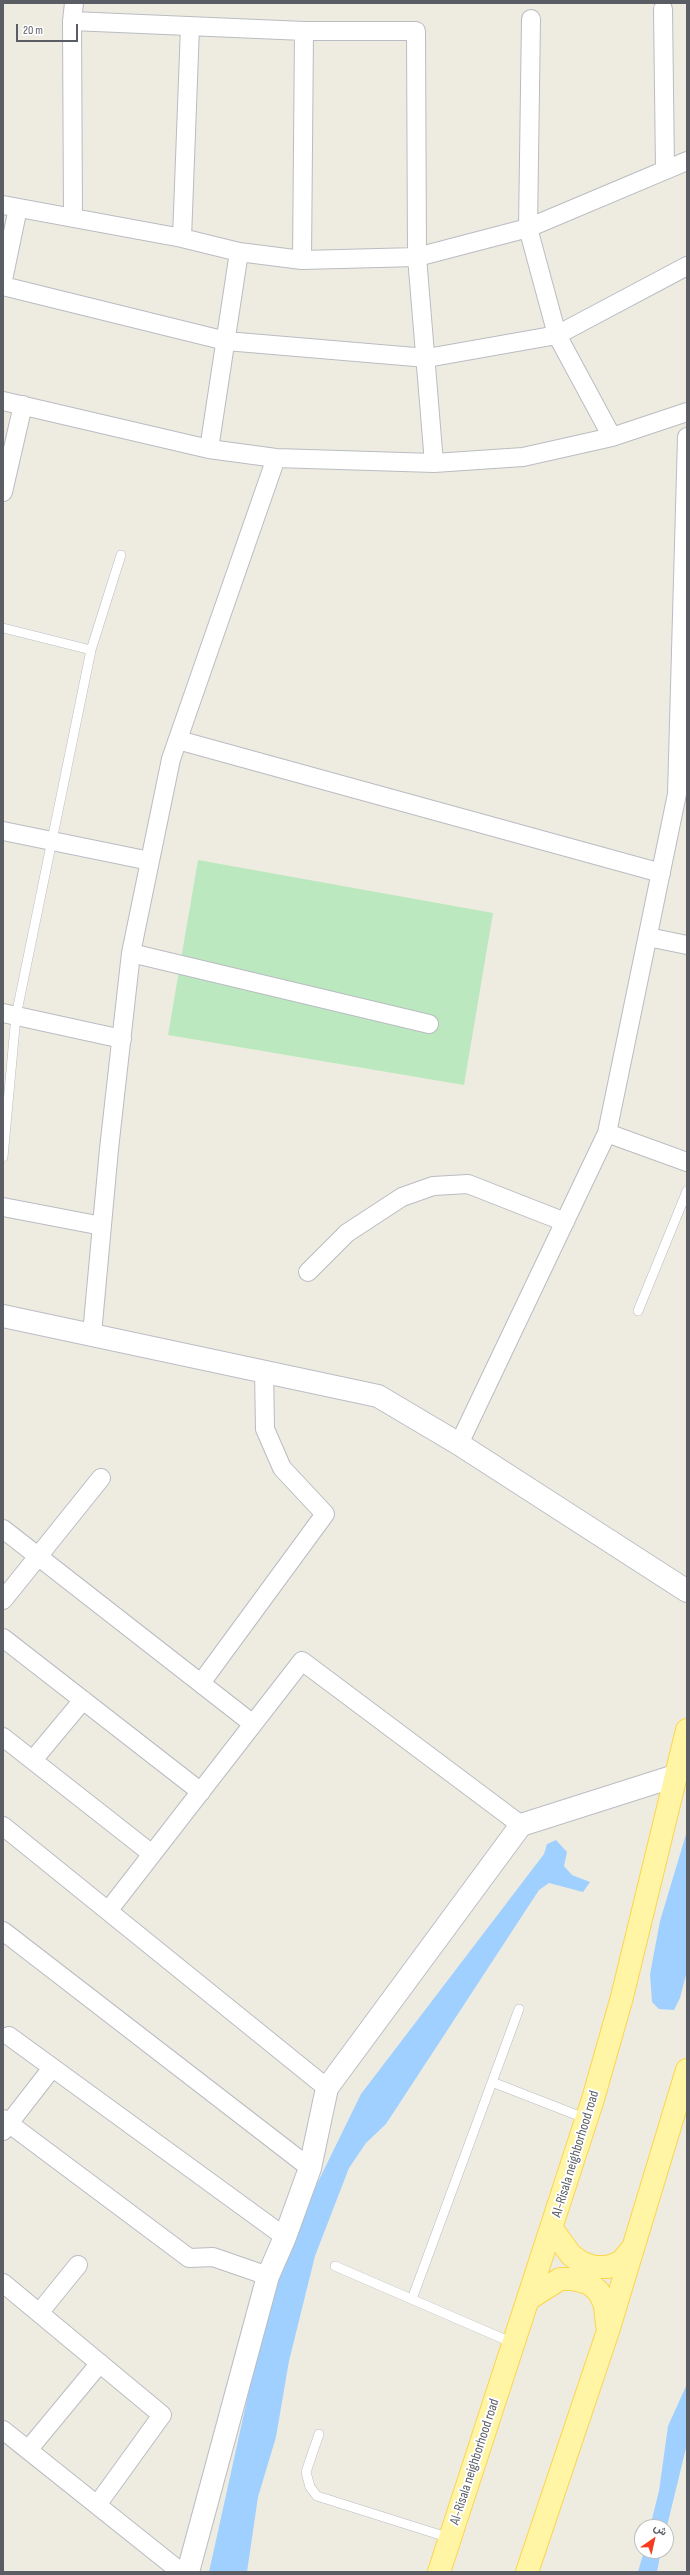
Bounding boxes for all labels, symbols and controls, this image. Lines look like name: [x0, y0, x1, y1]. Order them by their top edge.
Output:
scale bar: [18, 16, 80, 42]
text: 20 m: [23, 23, 43, 38]
street label: Al-Risala neighborhood road: [549, 2089, 603, 2219]
street label: Al-Risala neighborhood road: [447, 2397, 503, 2527]
north arrow: [634, 2519, 674, 2559]
text: ش: [651, 2520, 670, 2539]

